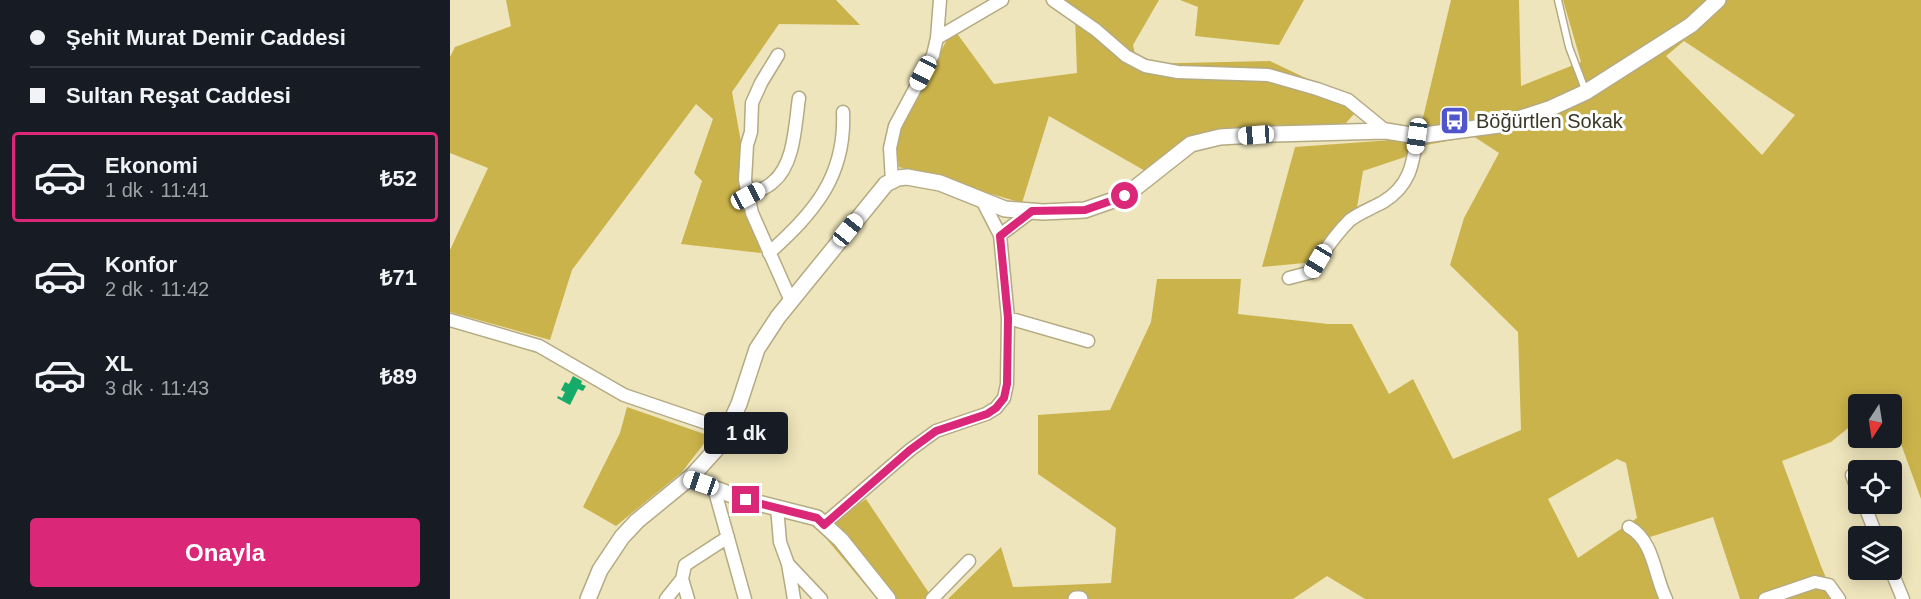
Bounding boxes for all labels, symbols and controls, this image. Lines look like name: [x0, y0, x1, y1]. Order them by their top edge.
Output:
text: Şehit Murat Demir Caddesi: [66, 25, 346, 50]
car: [907, 53, 939, 93]
text: Sultan Reşat Caddesi: [66, 83, 291, 108]
bus stop icon: Böğürtlen Sokak: [1439, 105, 1471, 137]
place label: Böğürtlen Sokak: [1476, 110, 1624, 132]
car: [1406, 117, 1428, 155]
car: [1237, 125, 1275, 145]
icon: car: [33, 150, 87, 204]
text: Ekonomi: [105, 153, 198, 178]
text: ₺52: [380, 166, 417, 191]
text: 1 dk · 11:41: [105, 179, 209, 201]
car: [728, 180, 768, 212]
route start: [1111, 182, 1138, 209]
car: [830, 210, 866, 250]
car: [1301, 241, 1335, 281]
icon: car: [33, 249, 87, 303]
text: Konfor: [105, 252, 177, 277]
text: ₺71: [380, 265, 417, 290]
text: 2 dk · 11:42: [105, 278, 209, 300]
icon: car: [33, 348, 87, 402]
text: XL: [105, 351, 133, 376]
text: ₺89: [380, 364, 417, 389]
text: 3 dk · 11:43: [105, 377, 209, 399]
north arrow: [1848, 394, 1902, 448]
map controls: [1848, 394, 1902, 580]
callout: 1 dk: [704, 413, 788, 455]
text: 1 dk: [726, 422, 766, 444]
button: locate: [1848, 460, 1902, 514]
car: [681, 469, 721, 497]
route end: [732, 486, 759, 513]
button: Onayla: [30, 518, 420, 587]
button: layers: [1848, 526, 1902, 580]

